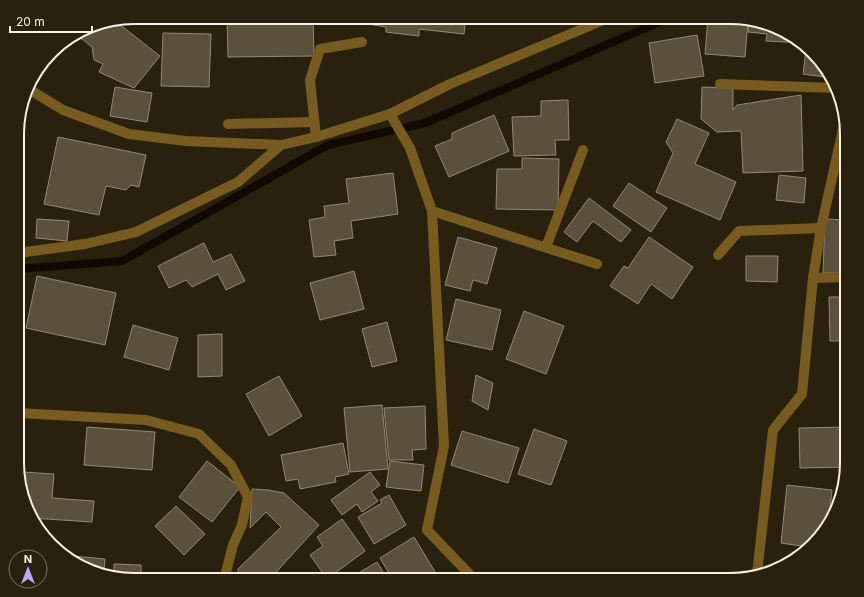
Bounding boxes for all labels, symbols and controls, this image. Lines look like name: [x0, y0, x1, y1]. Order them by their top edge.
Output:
scale bar: [10, 8, 92, 34]
text: 20 m: [16, 14, 45, 29]
north arrow: [8, 549, 48, 589]
text: N: [24, 552, 32, 566]

